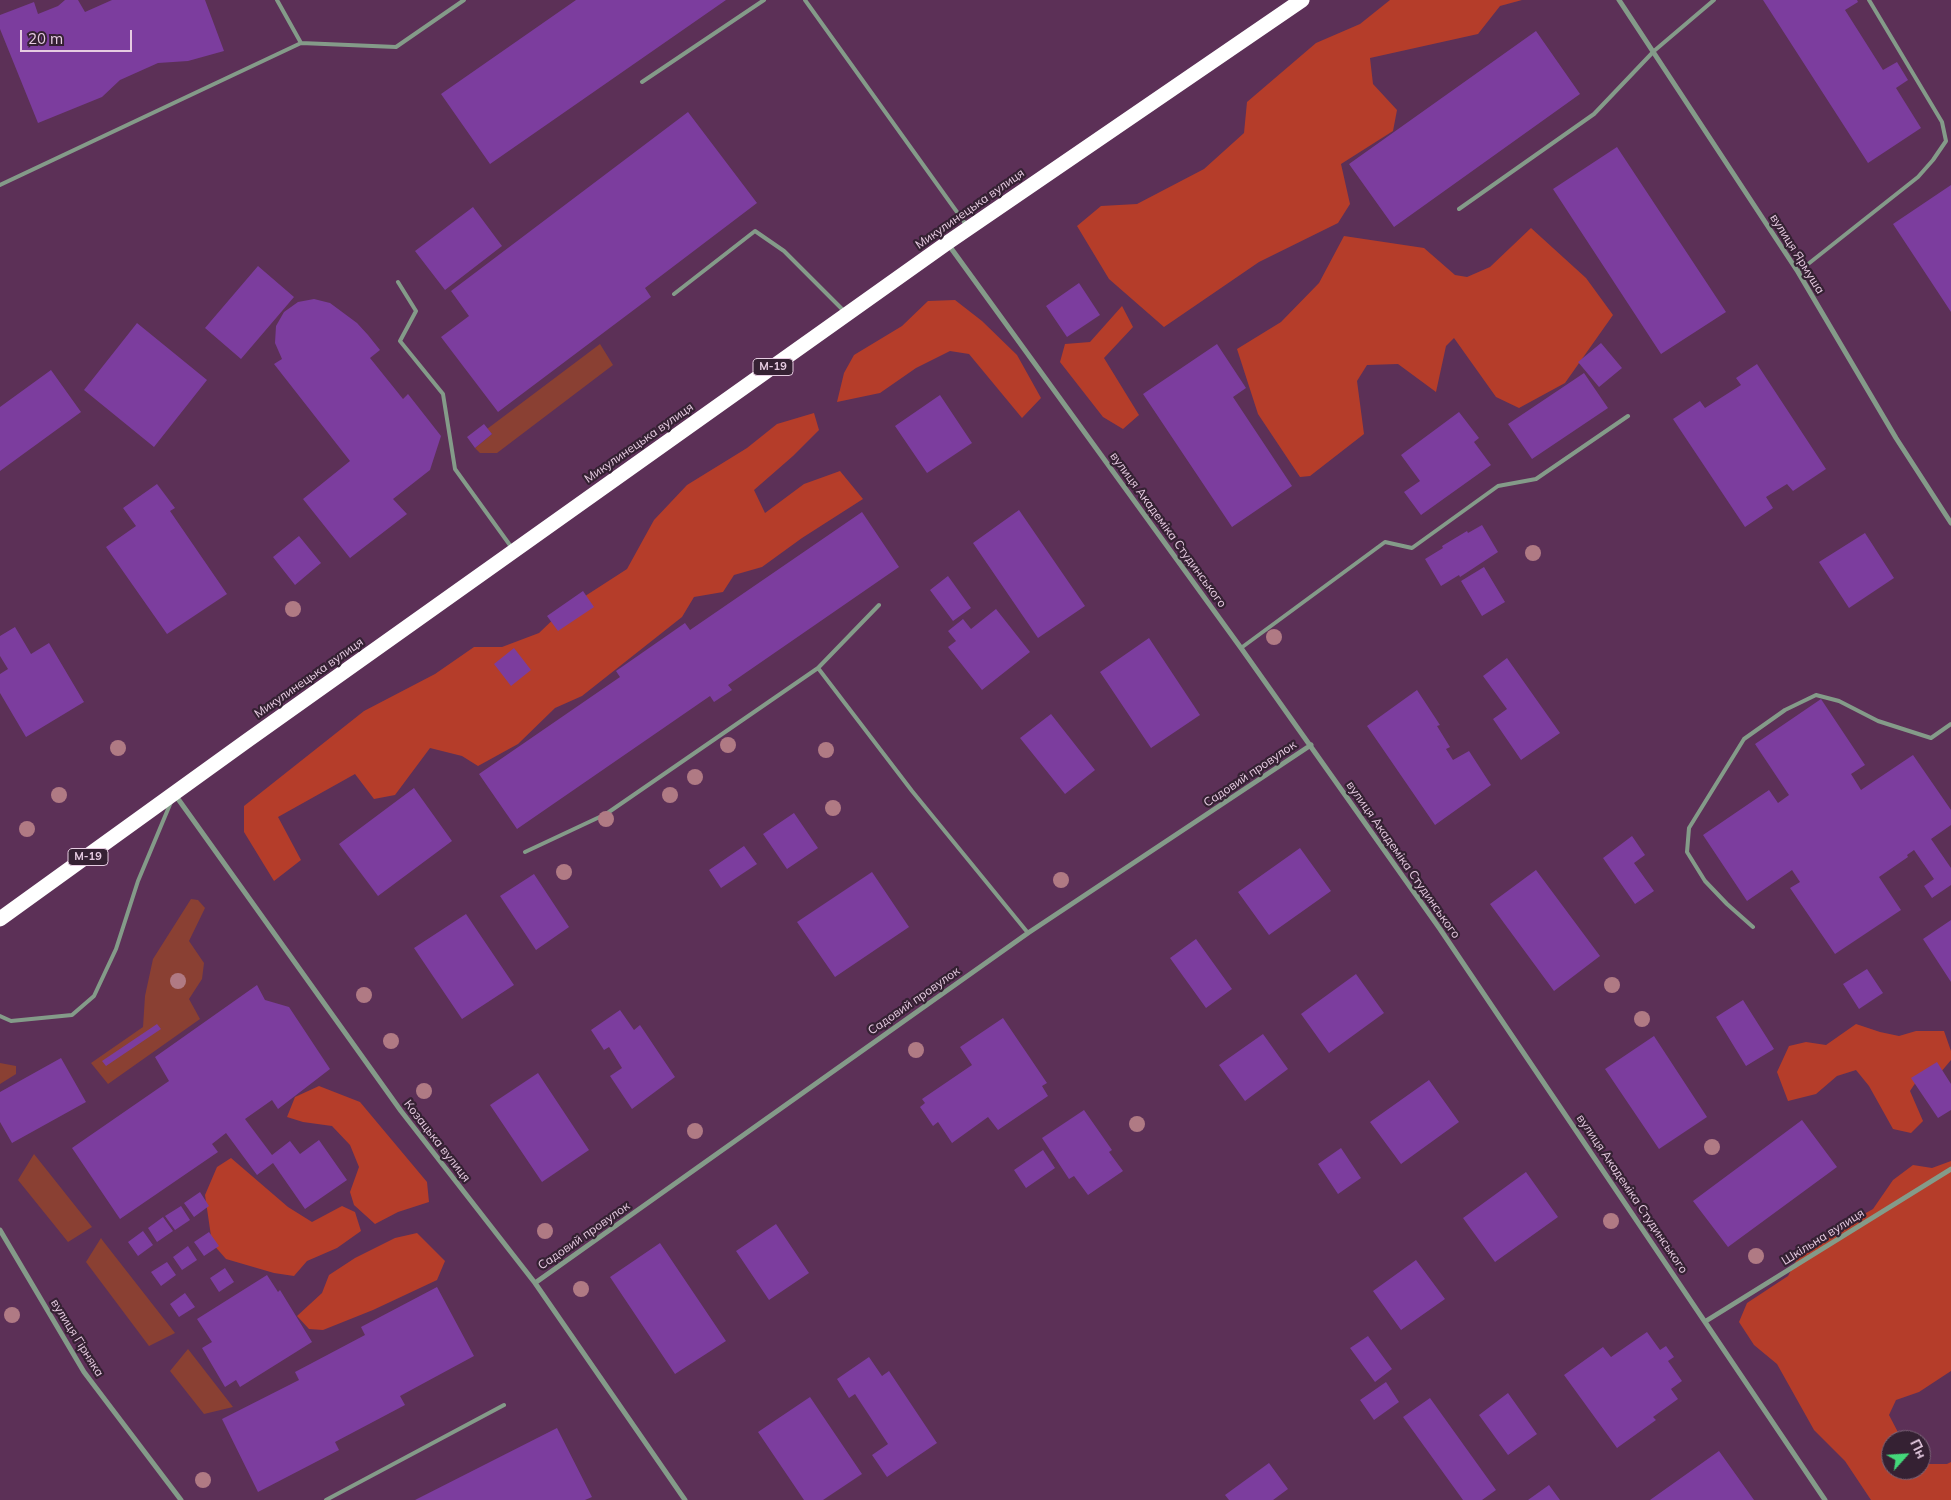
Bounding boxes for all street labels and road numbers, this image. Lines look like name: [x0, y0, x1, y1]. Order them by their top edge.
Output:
street label: Микулинецька вулиця: [913, 166, 1027, 252]
street label: вулиця Ярмуша: [1767, 211, 1827, 297]
road number: М-19: [753, 358, 793, 376]
street label: Микулинецька вулиця: [582, 400, 696, 486]
street label: вулиця Академіка Студинського: [1107, 449, 1229, 611]
street label: Микулинецька вулиця: [252, 635, 366, 721]
street label: Садовий провулок: [1201, 738, 1299, 810]
street label: вулиця Академіка Студинського: [1343, 779, 1463, 941]
road number: М-19: [68, 849, 108, 866]
street label: Садовий провулок: [865, 964, 963, 1038]
street label: Козацька вулиця: [401, 1097, 473, 1185]
street label: вулиця Академіка Студинського: [1573, 1112, 1691, 1276]
street label: Садовий провулок: [535, 1199, 633, 1273]
street label: Шкільна вулиця: [1779, 1206, 1867, 1268]
street label: вулиця Гірняка: [47, 1297, 107, 1379]

